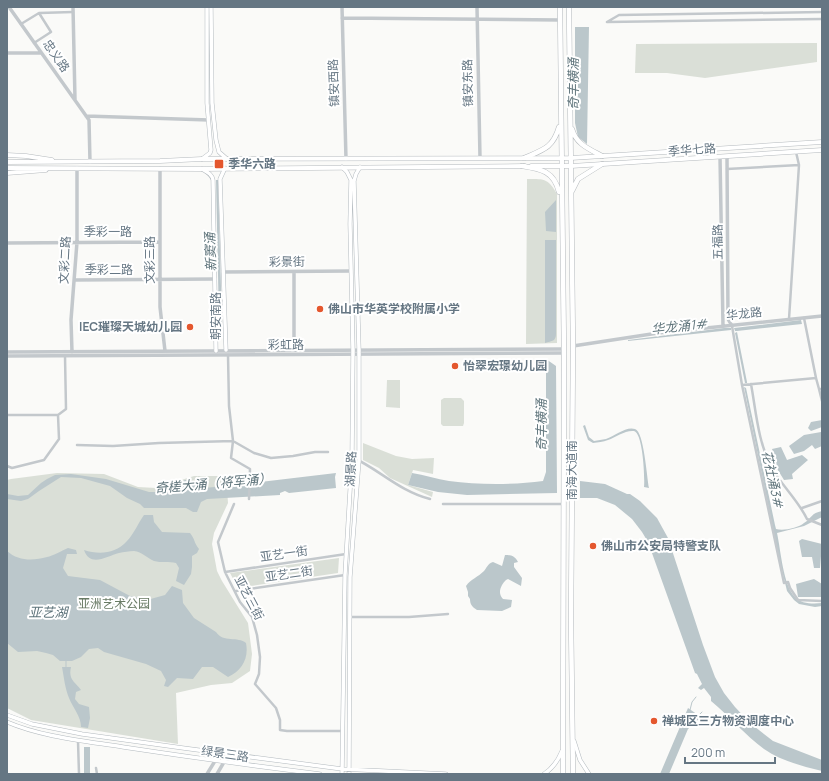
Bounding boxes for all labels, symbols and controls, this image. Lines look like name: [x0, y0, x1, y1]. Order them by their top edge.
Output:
street label: 忠义路: [39, 36, 74, 75]
water label: 奇丰横涌: [564, 56, 582, 110]
street label: 镇安西路: [324, 59, 343, 107]
street label: 镇安东路: [459, 59, 476, 107]
street label: 季华七路: [667, 139, 717, 160]
place label: 季华六路: [228, 155, 276, 172]
marker: 季华六路: [213, 158, 225, 170]
street label: 季彩一路: [84, 223, 132, 240]
street label: 五福路: [709, 224, 726, 260]
water label: 新窦涌: [200, 230, 220, 272]
street label: 文彩二路: [55, 236, 74, 284]
street label: 文彩三路: [141, 236, 158, 284]
street label: 彩景街: [269, 253, 305, 270]
street label: 季彩二路: [85, 261, 133, 278]
street label: 朝安南路: [207, 292, 224, 340]
place label: 佛山市华英学校附属小学: [328, 300, 460, 317]
street label: 华龙路: [725, 303, 763, 324]
marker: 佛山市华英学校附属小学: [315, 304, 325, 314]
water label: 华龙涌1#: [650, 314, 709, 338]
place label: IEC璀璨天城幼儿园: [79, 318, 182, 335]
marker: IEC璀璨天城幼儿园: [185, 322, 195, 332]
street label: 彩虹路: [268, 336, 304, 353]
place label: 怡翠宏璟幼儿园: [463, 357, 547, 374]
marker: 怡翠宏璟幼儿园: [450, 361, 460, 371]
water label: 奇丰横涌: [532, 397, 550, 451]
street label: 南海大道南: [563, 440, 580, 500]
water label: 花社涌3#: [758, 449, 788, 510]
street label: 湖景路: [341, 451, 360, 487]
water label: 奇槎大涌（将军涌）: [154, 469, 272, 497]
place label: 佛山市公安局特警支队: [601, 537, 721, 554]
marker: 佛山市公安局特警支队: [588, 541, 598, 551]
street label: 亚艺一街: [259, 542, 309, 565]
street label: 亚艺二街: [264, 562, 314, 585]
street label: 亚艺三街: [231, 573, 268, 623]
park label: 亚洲艺术公园: [78, 595, 150, 612]
water label: 亚艺湖: [28, 603, 69, 621]
place label: 禅城区三方物资调度中心: [662, 712, 794, 729]
marker: 禅城区三方物资调度中心: [649, 716, 659, 726]
scale bar: [685, 739, 775, 765]
street label: 绿景三路: [200, 742, 250, 765]
text: 200 m: [691, 744, 725, 761]

